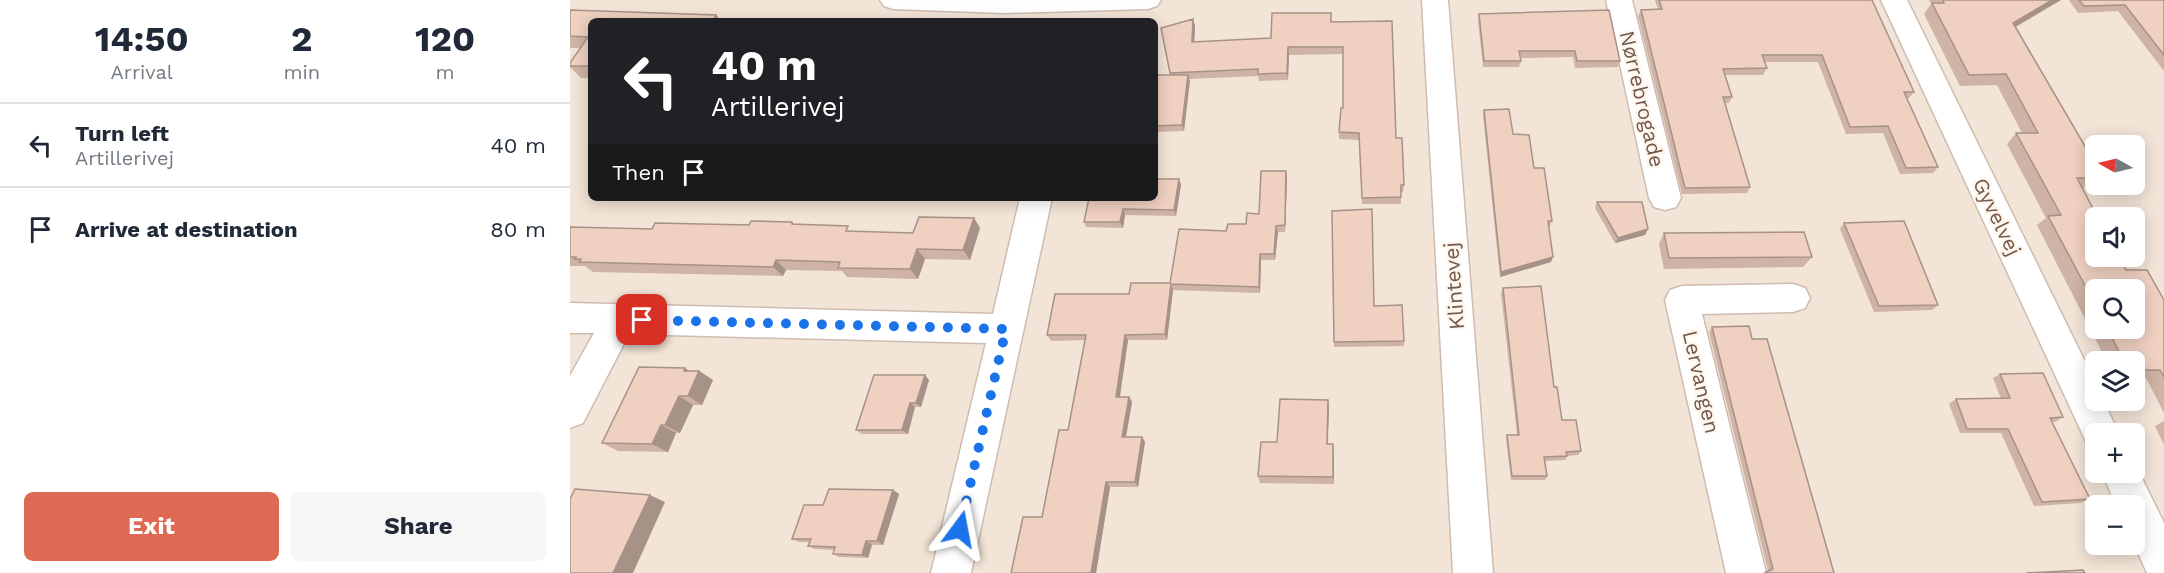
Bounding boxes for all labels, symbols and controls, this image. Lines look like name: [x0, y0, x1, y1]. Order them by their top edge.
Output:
text: 14:50: [95, 18, 189, 60]
text: 2: [291, 18, 313, 60]
text: 120: [415, 18, 475, 60]
street label: Nørrebrogade: [1615, 28, 1670, 169]
text: 40 m: [711, 41, 817, 90]
icon: left: [612, 42, 690, 120]
text: Arrival: [111, 60, 173, 84]
text: min: [283, 60, 320, 84]
text: m: [436, 60, 455, 84]
text: Artillerivej: [711, 91, 845, 123]
text: Turn left: [75, 121, 169, 146]
icon: left: [24, 129, 57, 162]
text: 40 m: [490, 133, 546, 158]
north arrow: [2085, 135, 2145, 195]
map controls: [2085, 135, 2145, 555]
text: Artillerivej: [75, 146, 174, 170]
icon: arrive: [677, 156, 710, 189]
text: Then: [612, 160, 665, 185]
street label: Gyvelvej: [1968, 174, 2027, 260]
button: sound: [2085, 207, 2145, 267]
icon: arrive: [24, 213, 57, 246]
text: Arrive at destination: [75, 217, 298, 242]
text: 80 m: [490, 217, 546, 242]
street label: Klintevej: [1438, 241, 1469, 331]
button: search: [2085, 279, 2145, 339]
pin: [616, 294, 667, 345]
icon: arrive: [625, 303, 658, 336]
street label: Lervangen: [1678, 328, 1725, 436]
button: layers: [2085, 351, 2145, 411]
button: +: [2085, 423, 2145, 483]
button: Exit: [24, 492, 279, 561]
button: Share: [291, 492, 546, 561]
button: −: [2085, 495, 2145, 555]
position arrow: [928, 497, 992, 561]

